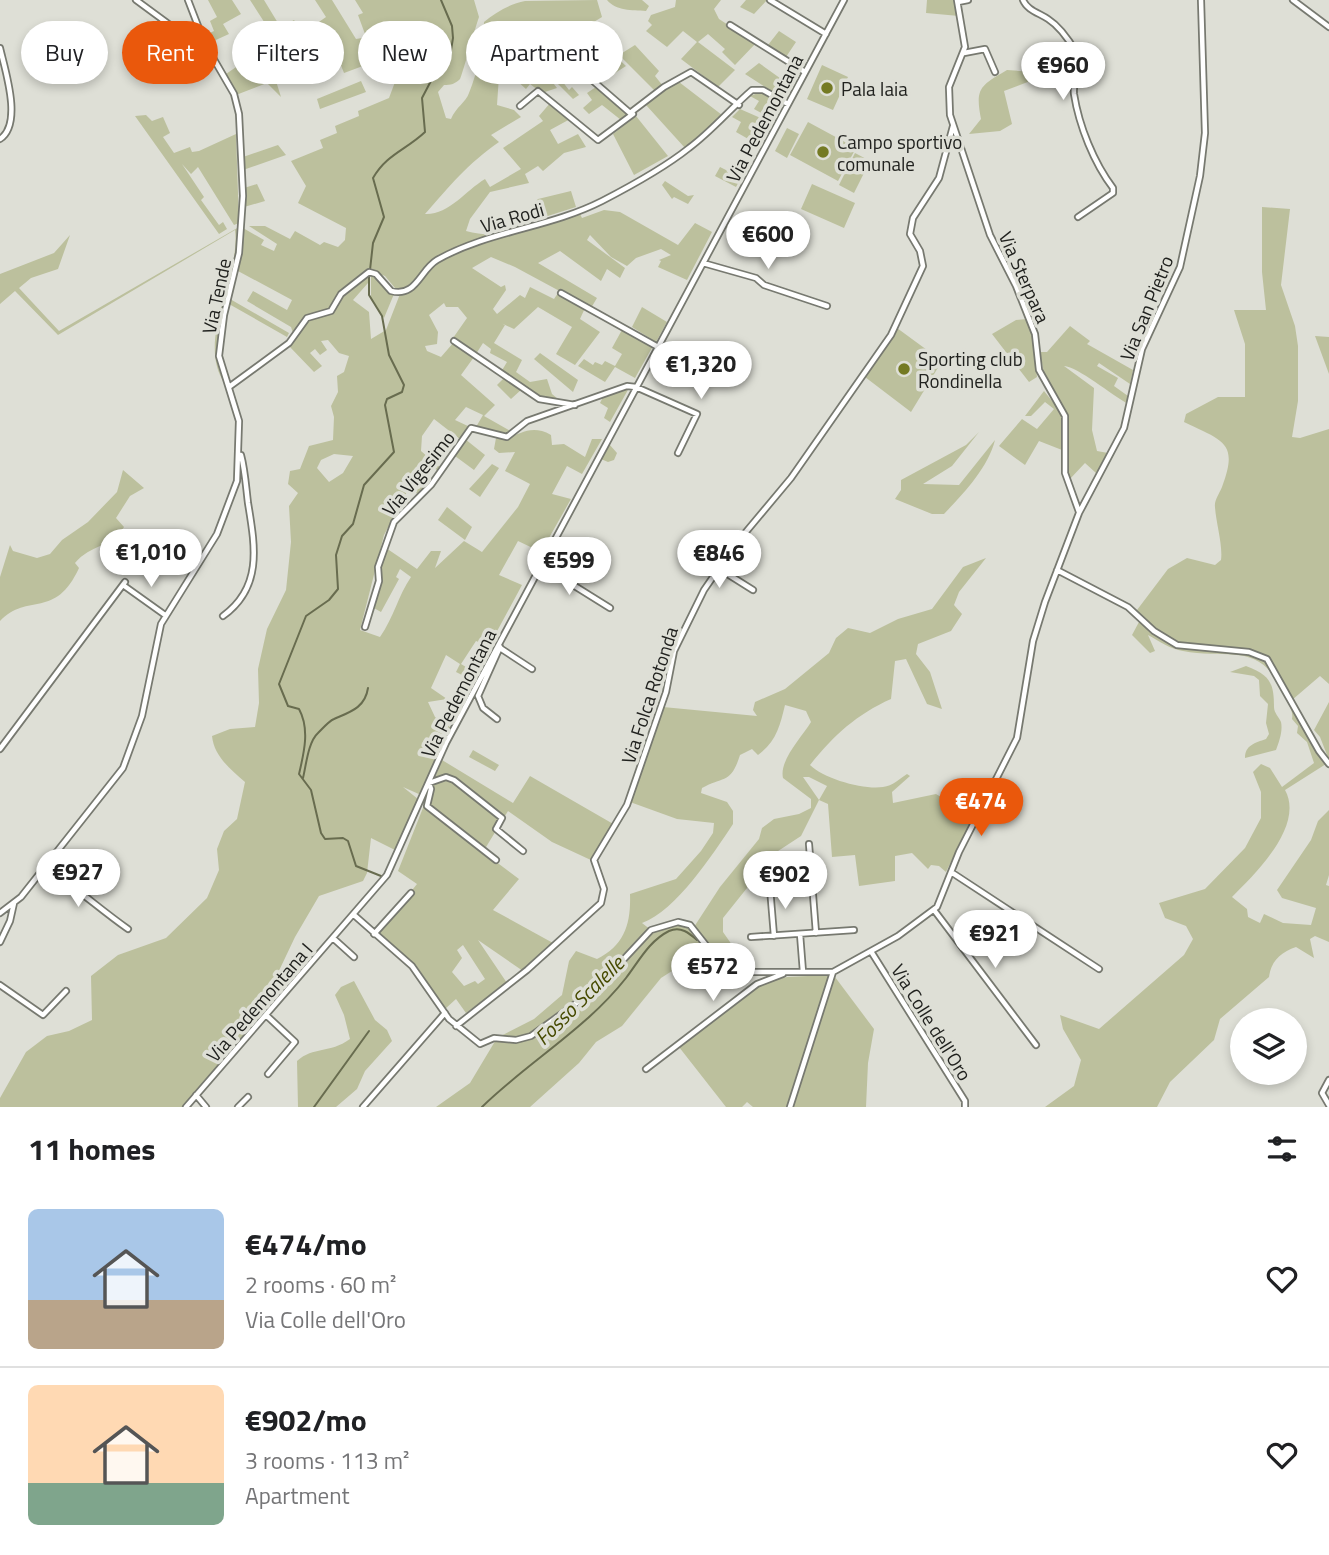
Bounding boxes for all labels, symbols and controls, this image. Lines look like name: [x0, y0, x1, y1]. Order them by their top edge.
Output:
chip: Buy: [21, 21, 108, 84]
chip: Rent: [122, 21, 218, 84]
chip: Filters: [232, 21, 344, 84]
chip: New: [358, 21, 452, 84]
chip: Apartment: [466, 21, 623, 84]
pin: €960: [1022, 42, 1104, 102]
text: €960: [1037, 47, 1089, 82]
street label: Via Pedemontana: [718, 48, 810, 187]
place label: Pala Iaia: [841, 74, 908, 103]
marker: Pala Iaia: [819, 80, 835, 96]
place label: Campo sportivo comunale: [837, 127, 962, 178]
marker: Campo sportivo comunale: [815, 144, 831, 160]
street label: Via Rodi: [477, 194, 547, 240]
pin: €600: [727, 212, 809, 271]
text: €600: [742, 216, 794, 251]
street label: Via Sterpara: [992, 227, 1058, 328]
street label: Via San Pietro: [1112, 251, 1180, 365]
street label: Via Tende: [194, 256, 238, 336]
pin: €1,320: [644, 342, 758, 401]
place label: Sporting club Rondinella: [918, 344, 1023, 395]
text: €1,320: [666, 346, 736, 381]
marker: Sporting club Rondinella: [896, 361, 912, 377]
street label: Via Vigesimo: [375, 424, 461, 522]
pin: €1,010: [94, 530, 208, 589]
pin: €846: [678, 530, 760, 590]
text: €1,010: [116, 534, 186, 569]
text: €846: [693, 535, 745, 570]
pin: €599: [528, 538, 610, 597]
text: €599: [543, 542, 595, 577]
street label: Via Folca Rotonda: [613, 622, 685, 767]
street label: Via Pedemontana: [413, 623, 503, 763]
pin: €474: [940, 778, 1022, 838]
text: €474: [955, 783, 1007, 818]
pin: €927: [37, 850, 119, 909]
pin: €902: [744, 852, 826, 911]
text: €927: [52, 854, 104, 889]
text: €902: [759, 856, 811, 891]
pin: €921: [954, 911, 1036, 970]
text: €921: [969, 915, 1021, 950]
street label: Via Pedemontana I: [199, 936, 319, 1068]
pin: €572: [672, 944, 754, 1003]
water label: Fosso Scalelle: [527, 947, 632, 1052]
text: €572: [687, 948, 739, 983]
street label: Via Colle dell'Oro: [884, 958, 980, 1086]
map controls: [1230, 1008, 1307, 1085]
button: layers: [1230, 1008, 1307, 1085]
text: 11 homes: [28, 1126, 155, 1172]
icon: filters: [1263, 1130, 1301, 1168]
text: €474/mo: [245, 1221, 367, 1267]
icon: home: [84, 1237, 168, 1321]
icon: heart: [1263, 1260, 1301, 1298]
text: 2 rooms · 60 m²: [245, 1267, 396, 1302]
text: Via Colle dell'Oro: [245, 1302, 406, 1337]
text: €902/mo: [245, 1397, 367, 1443]
icon: home: [84, 1413, 168, 1497]
icon: heart: [1263, 1436, 1301, 1474]
text: 3 rooms · 113 m²: [245, 1443, 409, 1478]
text: Apartment: [245, 1478, 350, 1513]

